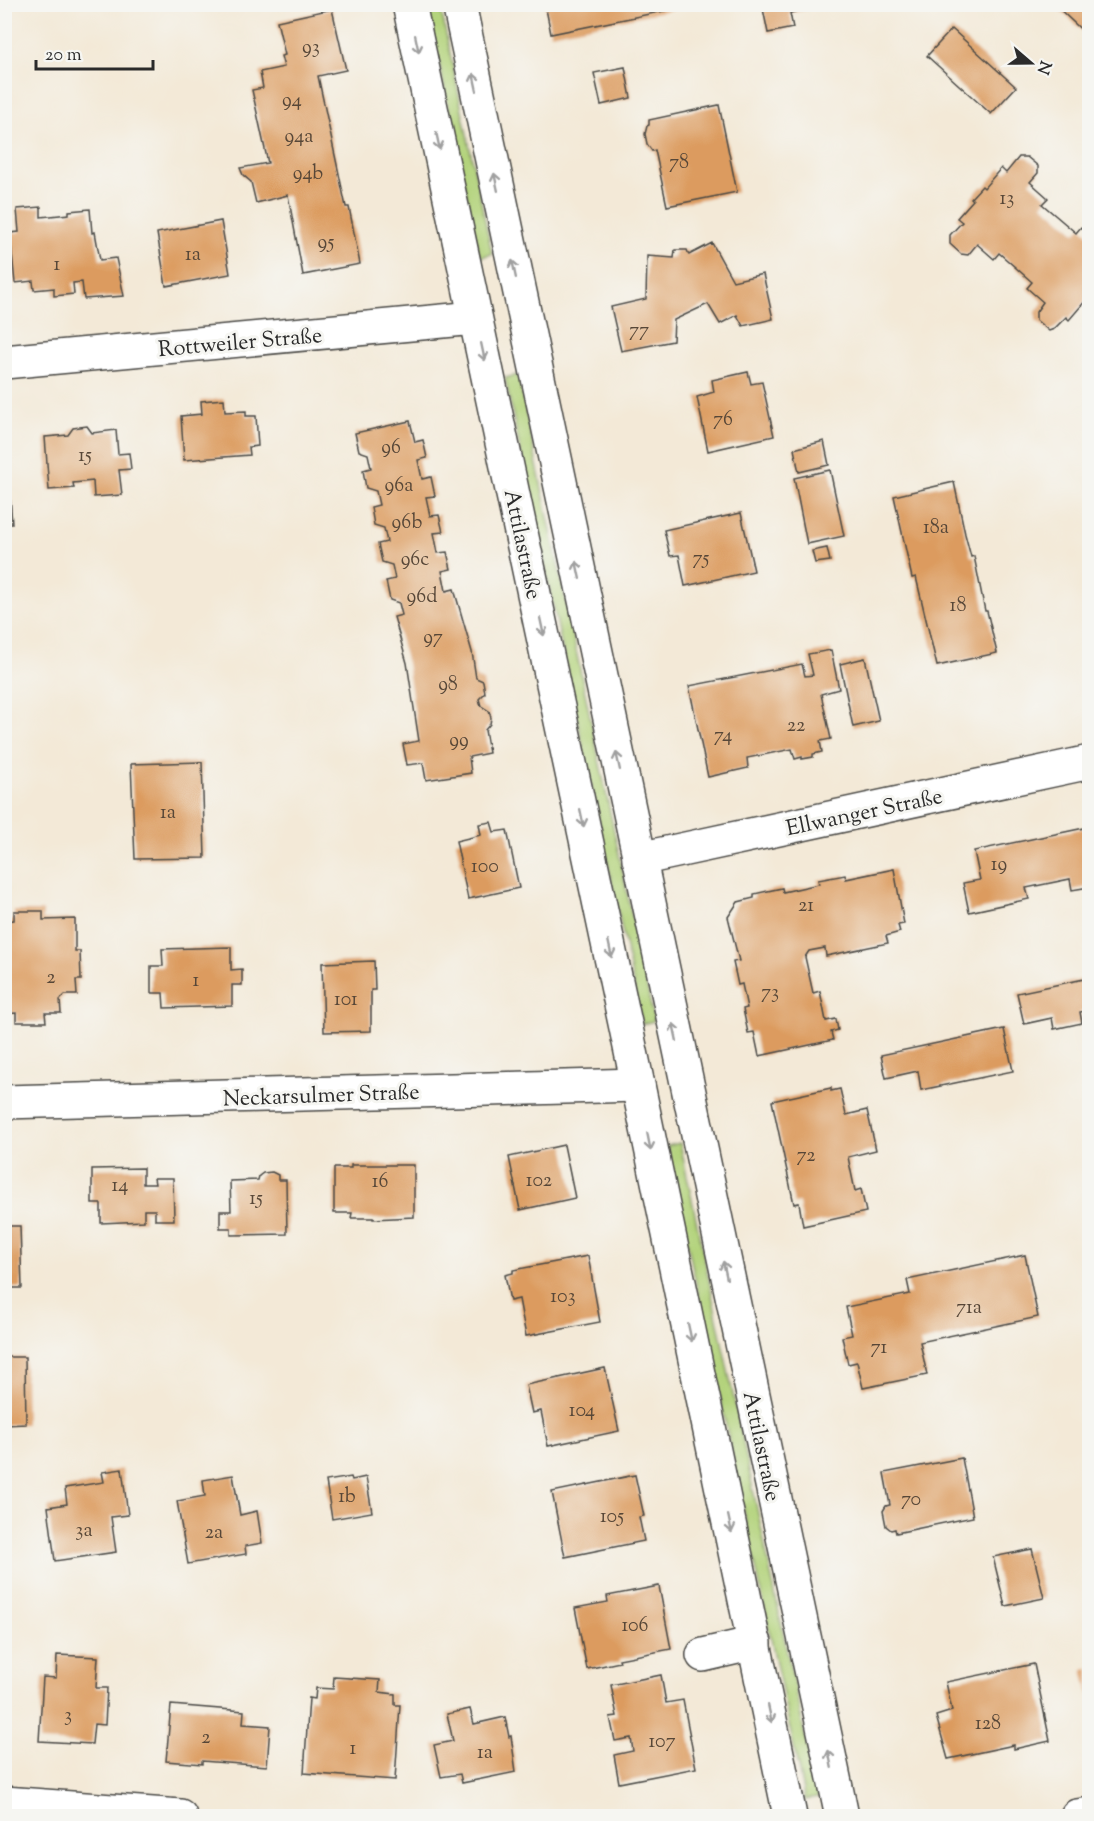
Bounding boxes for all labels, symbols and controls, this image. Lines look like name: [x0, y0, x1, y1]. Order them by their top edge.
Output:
scale bar: [36, 33, 153, 71]
north arrow: [1001, 33, 1061, 93]
house number: 93: [302, 34, 320, 63]
one-way arrow: [412, 34, 424, 53]
text: 20 m: [45, 43, 82, 69]
text: N: [1030, 57, 1056, 77]
one-way arrow: [469, 73, 480, 92]
house number: 94: [282, 87, 302, 116]
house number: 94a: [284, 123, 314, 152]
one-way arrow: [433, 131, 444, 150]
house number: 78: [669, 149, 689, 178]
house number: 94b: [293, 160, 323, 189]
one-way arrow: [490, 173, 501, 192]
house number: 13: [1000, 185, 1014, 214]
house number: 95: [318, 229, 335, 258]
house number: 1a: [185, 241, 201, 270]
house number: 1: [54, 251, 61, 280]
one-way arrow: [508, 259, 520, 278]
house number: 77: [629, 317, 649, 346]
street label: Rottweiler Straße: [157, 321, 324, 367]
one-way arrow: [478, 342, 489, 361]
house number: 76: [713, 406, 733, 435]
house number: 96: [381, 434, 401, 463]
house number: 15: [78, 442, 92, 471]
house number: 96a: [385, 472, 413, 501]
street label: Attilastraße: [494, 487, 548, 603]
house number: 96b: [392, 509, 423, 538]
house number: 18a: [923, 514, 949, 543]
house number: 75: [693, 545, 710, 574]
house number: 96c: [401, 546, 429, 575]
one-way arrow: [572, 561, 583, 580]
house number: 96d: [407, 583, 437, 612]
house number: 18: [950, 592, 966, 621]
one-way arrow: [536, 617, 548, 636]
house number: 97: [423, 624, 443, 653]
house number: 98: [438, 671, 458, 700]
house number: 22: [787, 712, 805, 741]
house number: 74: [714, 722, 732, 751]
house number: 99: [449, 727, 469, 756]
one-way arrow: [612, 752, 623, 771]
street label: Ellwanger Straße: [783, 782, 946, 846]
house number: 1a: [160, 799, 176, 828]
one-way arrow: [577, 807, 588, 827]
house number: 19: [991, 851, 1007, 880]
house number: 100: [471, 853, 499, 882]
house number: 21: [798, 892, 814, 921]
one-way arrow: [604, 939, 616, 958]
house number: 2: [46, 964, 56, 993]
house number: 1: [193, 967, 200, 996]
house number: 73: [761, 979, 779, 1008]
house number: 101: [334, 986, 358, 1015]
one-way arrow: [669, 1022, 681, 1041]
street label: Neckarsulmer Straße: [222, 1078, 420, 1116]
one-way arrow: [644, 1132, 655, 1151]
house number: 72: [796, 1142, 816, 1171]
house number: 102: [526, 1167, 552, 1196]
house number: 16: [372, 1168, 388, 1197]
house number: 14: [112, 1172, 128, 1201]
house number: 15: [249, 1185, 263, 1214]
one-way arrow: [719, 1260, 730, 1280]
house number: 103: [550, 1283, 576, 1312]
house number: 71a: [956, 1294, 982, 1323]
one-way arrow: [684, 1323, 696, 1342]
house number: 71: [871, 1334, 888, 1363]
street label: Attilastraße: [733, 1389, 787, 1505]
house number: 104: [569, 1397, 595, 1426]
house number: 1b: [338, 1483, 356, 1512]
house number: 70: [901, 1486, 921, 1515]
house number: 105: [600, 1503, 624, 1532]
one-way arrow: [724, 1514, 736, 1533]
house number: 3a: [75, 1517, 93, 1546]
house number: 2a: [205, 1519, 223, 1548]
house number: 106: [621, 1612, 649, 1641]
house number: 3: [64, 1702, 72, 1731]
one-way arrow: [765, 1704, 776, 1724]
house number: 128: [975, 1710, 1001, 1739]
house number: 2: [201, 1724, 211, 1753]
house number: 107: [648, 1728, 676, 1757]
house number: 1: [350, 1735, 357, 1764]
house number: 1a: [477, 1739, 493, 1768]
one-way arrow: [824, 1750, 835, 1770]

